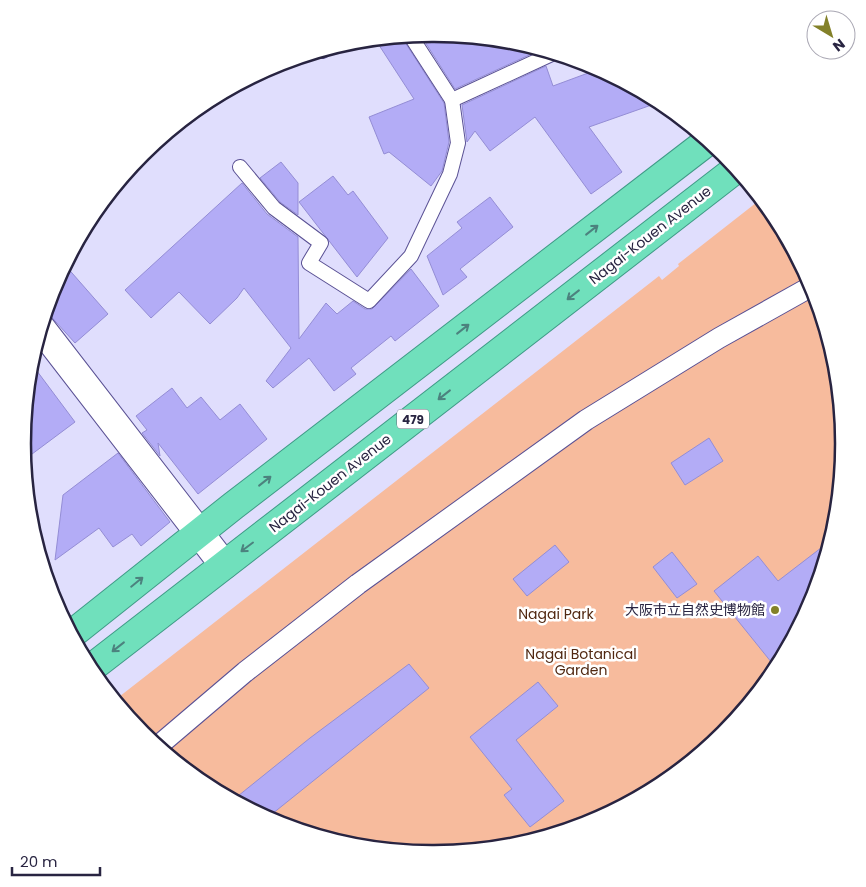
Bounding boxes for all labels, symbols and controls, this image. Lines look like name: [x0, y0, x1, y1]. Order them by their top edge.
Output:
north arrow: [806, 10, 856, 60]
text: N: [829, 34, 849, 56]
street label: Nagai-Kouen Avenue: [585, 181, 715, 289]
one-way arrow: [585, 225, 599, 235]
one-way arrow: [566, 290, 580, 300]
one-way arrow: [456, 324, 470, 334]
one-way arrow: [438, 389, 451, 400]
road number: 479: [397, 409, 429, 428]
street label: Nagai-Kouen Avenue: [265, 429, 395, 537]
one-way arrow: [258, 476, 271, 487]
one-way arrow: [241, 542, 254, 553]
one-way arrow: [130, 576, 143, 587]
place label: 大阪市立自然史博物館: [625, 600, 765, 620]
park label: Nagai Park: [518, 604, 594, 624]
marker: 大阪市立自然史博物館: [769, 604, 781, 616]
one-way arrow: [112, 642, 125, 653]
park label: Nagai Botanical Garden: [525, 644, 637, 680]
scale bar: [12, 844, 100, 876]
text: 20 m: [20, 851, 58, 872]

